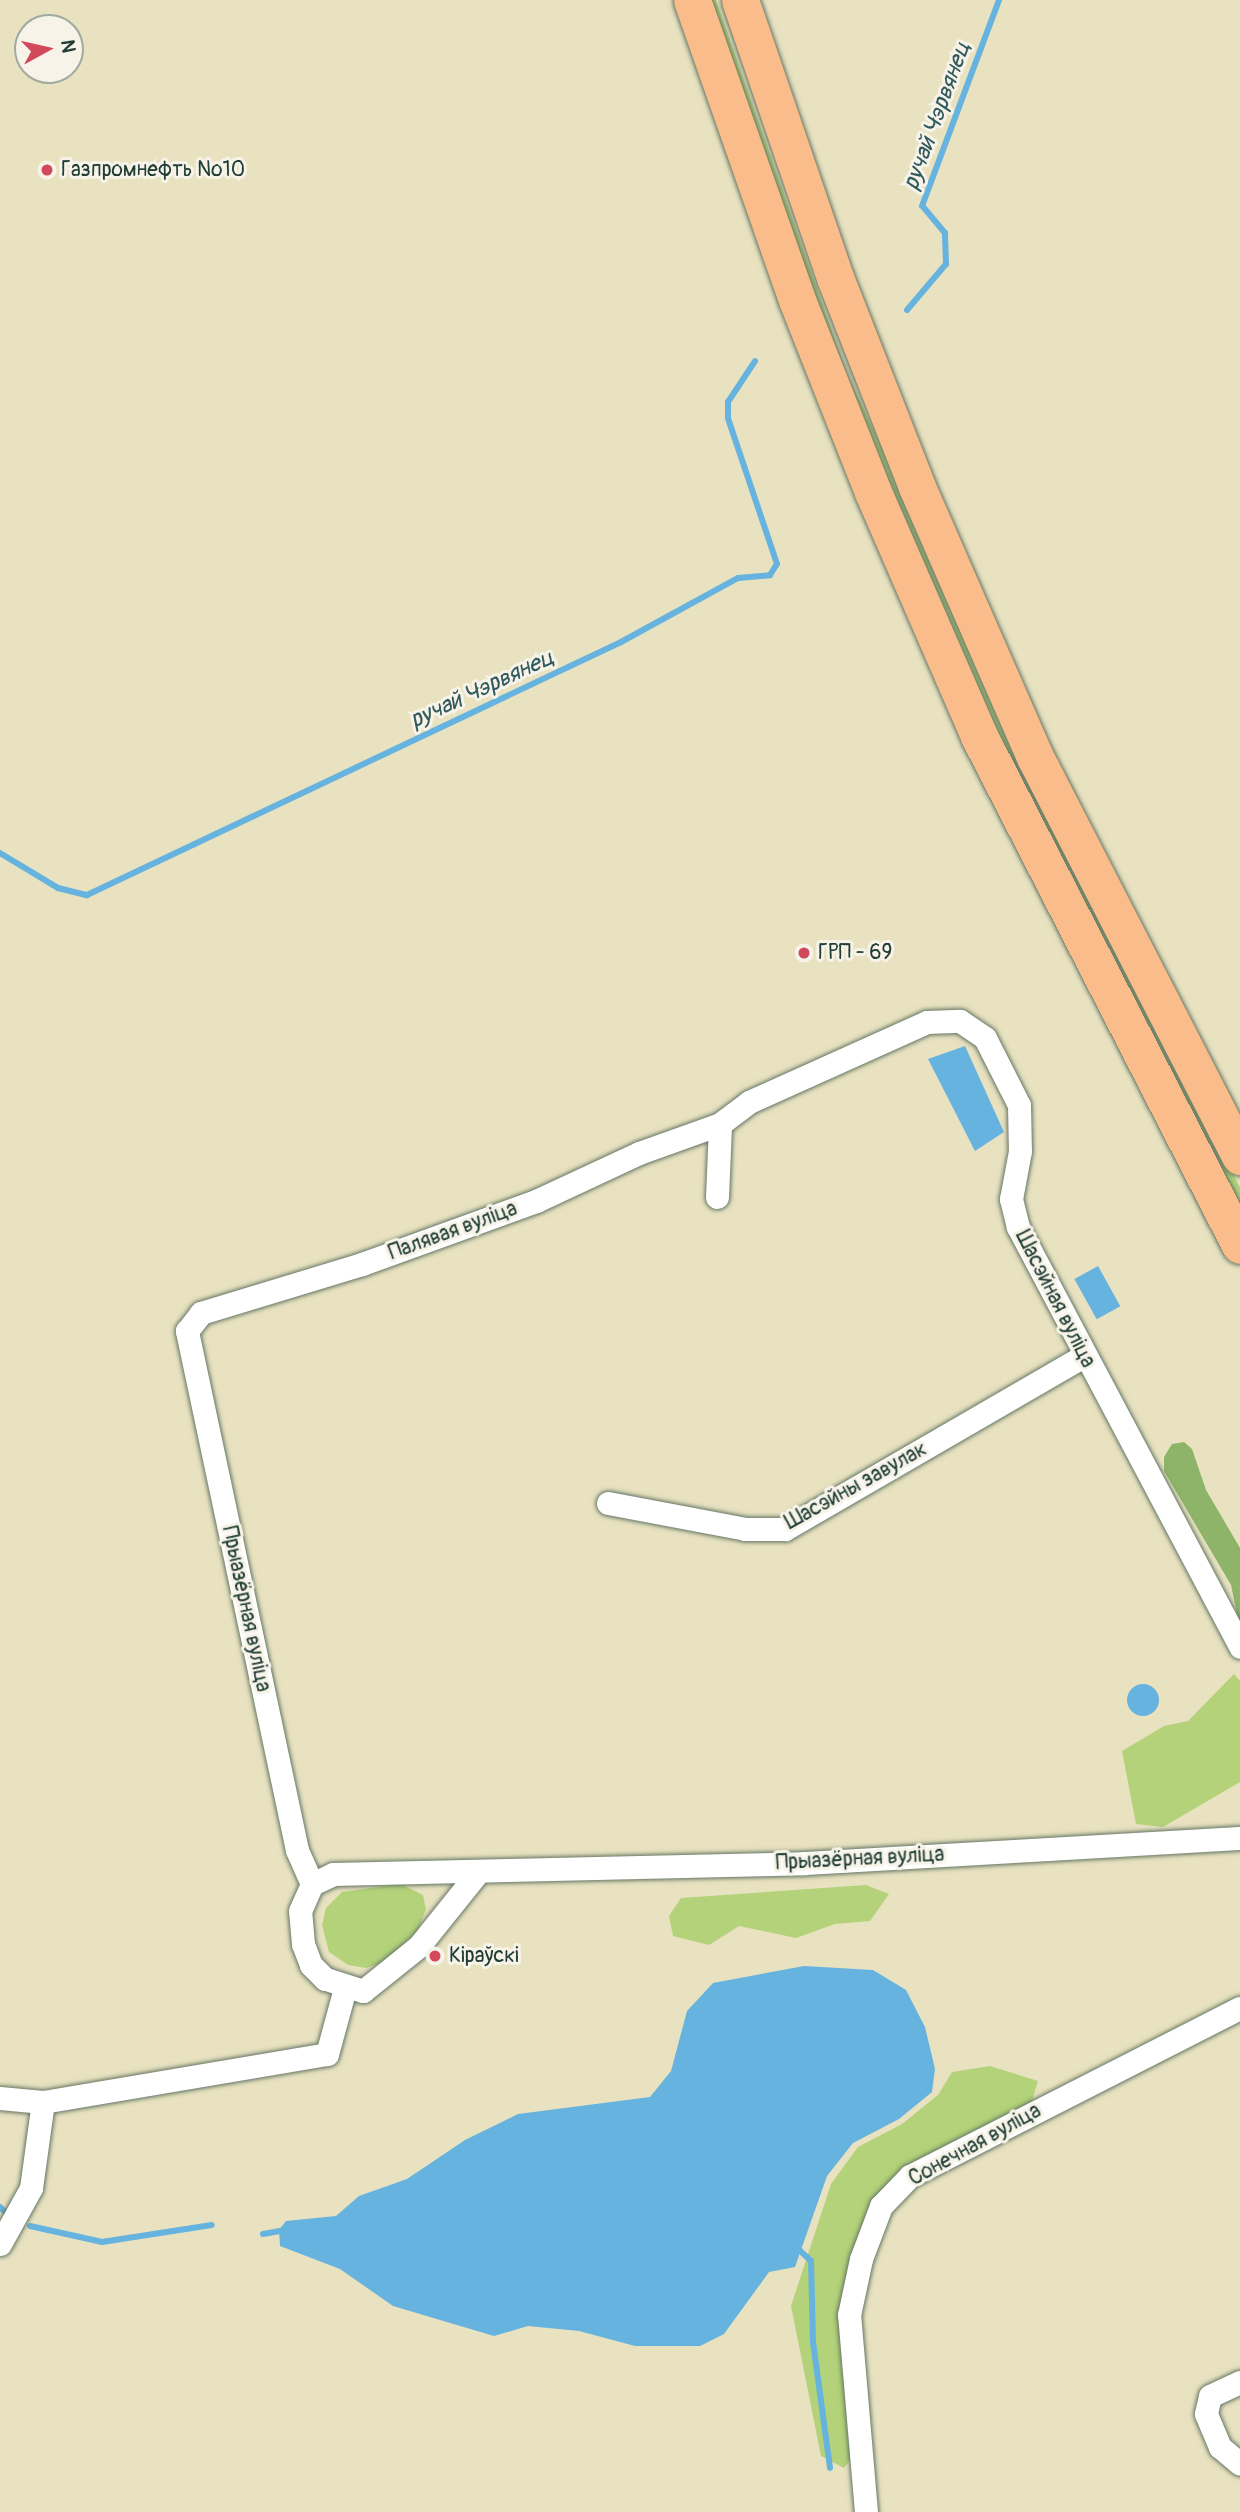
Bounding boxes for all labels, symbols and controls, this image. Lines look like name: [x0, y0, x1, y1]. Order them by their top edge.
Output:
north arrow: [14, 14, 84, 84]
text: N: [55, 38, 81, 54]
water label: ручай Чэрвянец: [897, 38, 977, 194]
place label: Газпромнефть №10: [61, 157, 245, 183]
marker: Газпромнефть №10: [39, 162, 55, 178]
water label: ручай Чэрвянец: [406, 644, 558, 734]
place label: ГРП - 69: [818, 940, 892, 966]
marker: ГРП - 69: [796, 945, 812, 961]
street label: Палявая вуліца: [385, 1196, 521, 1266]
street label: Шасэйная вуліца: [1010, 1226, 1100, 1372]
street label: Шасэйны завулак: [781, 1437, 931, 1535]
street label: Прыазёрная вуліца: [216, 1524, 276, 1694]
street label: Прыазёрная вуліца: [775, 1842, 945, 1876]
place label: Кіраўскі: [449, 1943, 519, 1969]
marker: Кіраўскі: [427, 1948, 443, 1964]
street label: Сонечная вуліца: [904, 2098, 1046, 2192]

